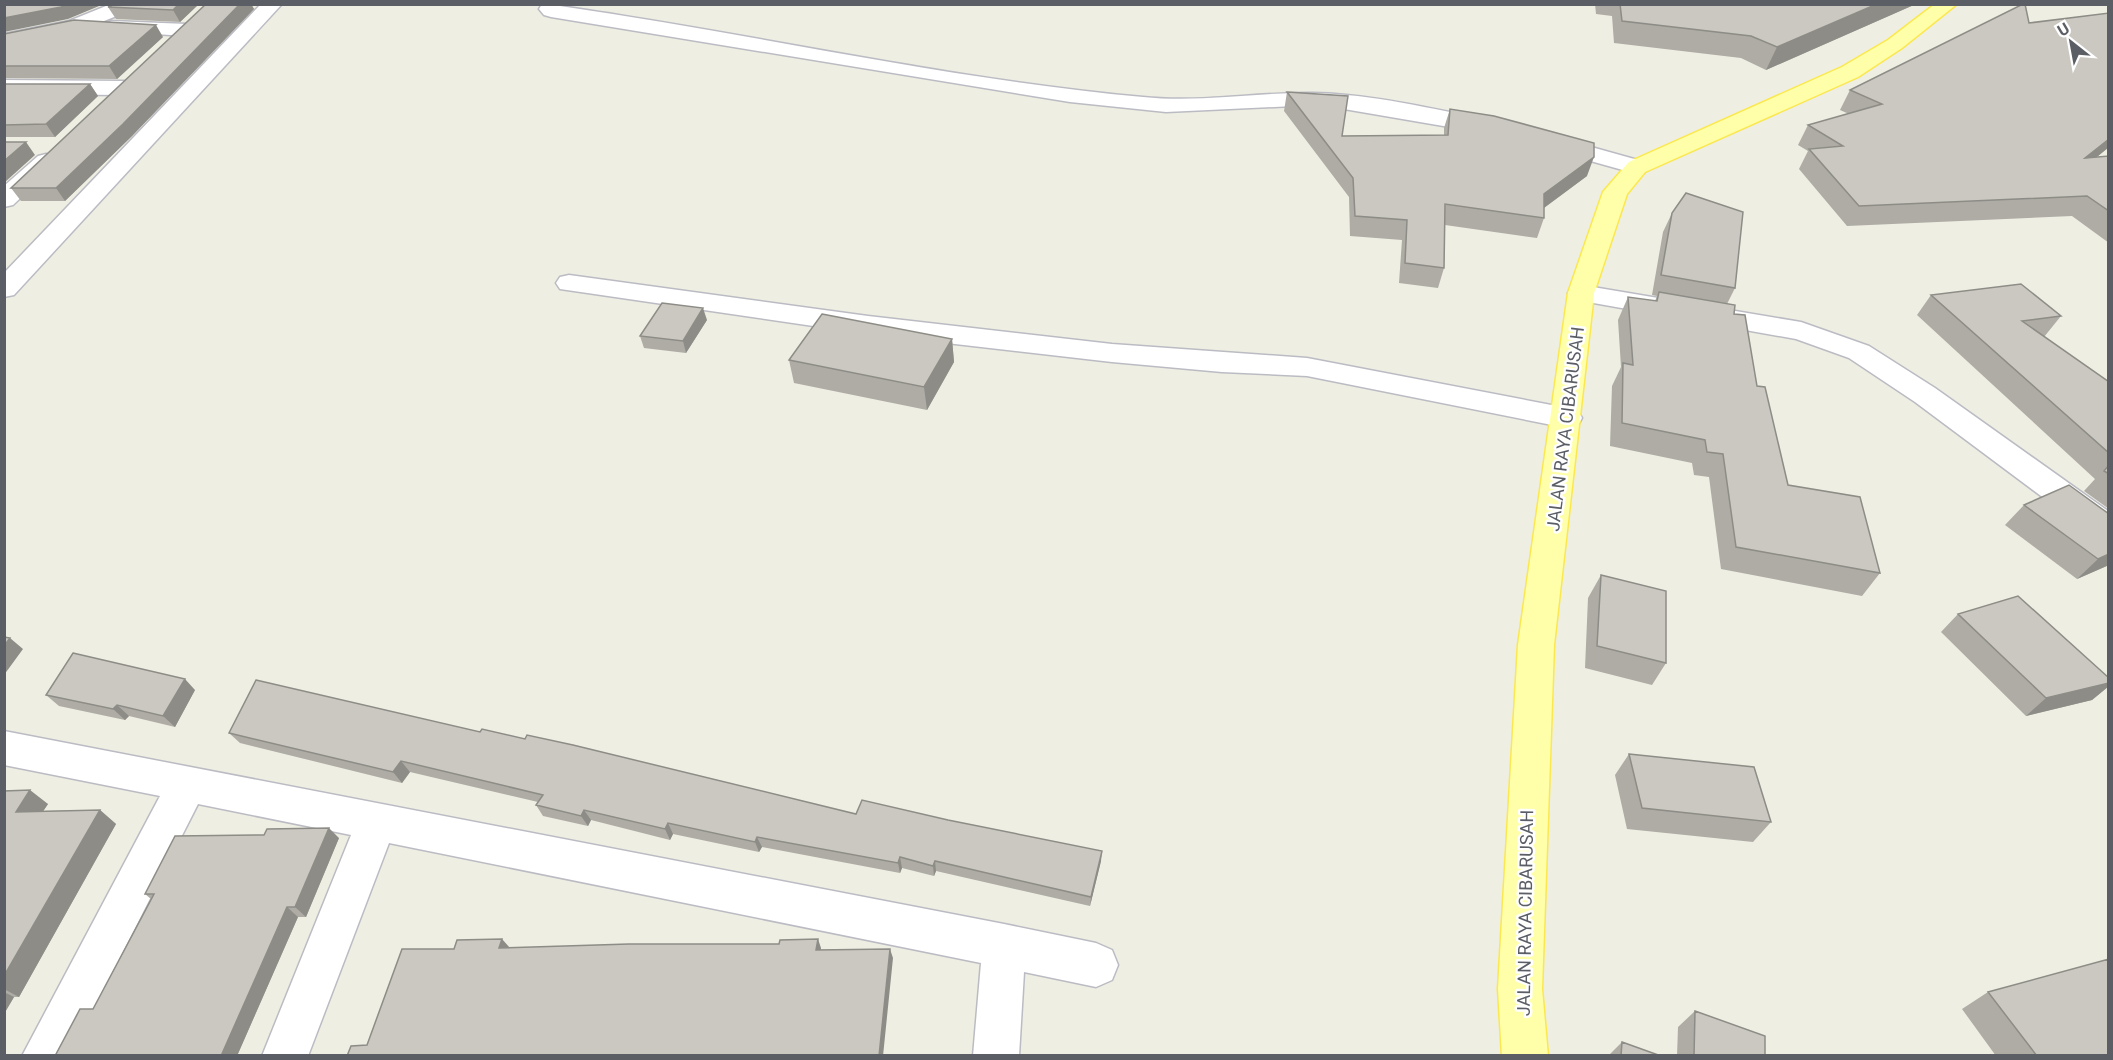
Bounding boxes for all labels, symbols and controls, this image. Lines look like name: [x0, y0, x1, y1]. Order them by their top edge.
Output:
north arrow: [2041, 12, 2101, 72]
text: U: [2054, 19, 2073, 40]
street label: JALAN RAYA CIBARUSAH: [1542, 325, 1588, 533]
street label: JALAN RAYA CIBARUSAH: [1513, 810, 1537, 1016]

